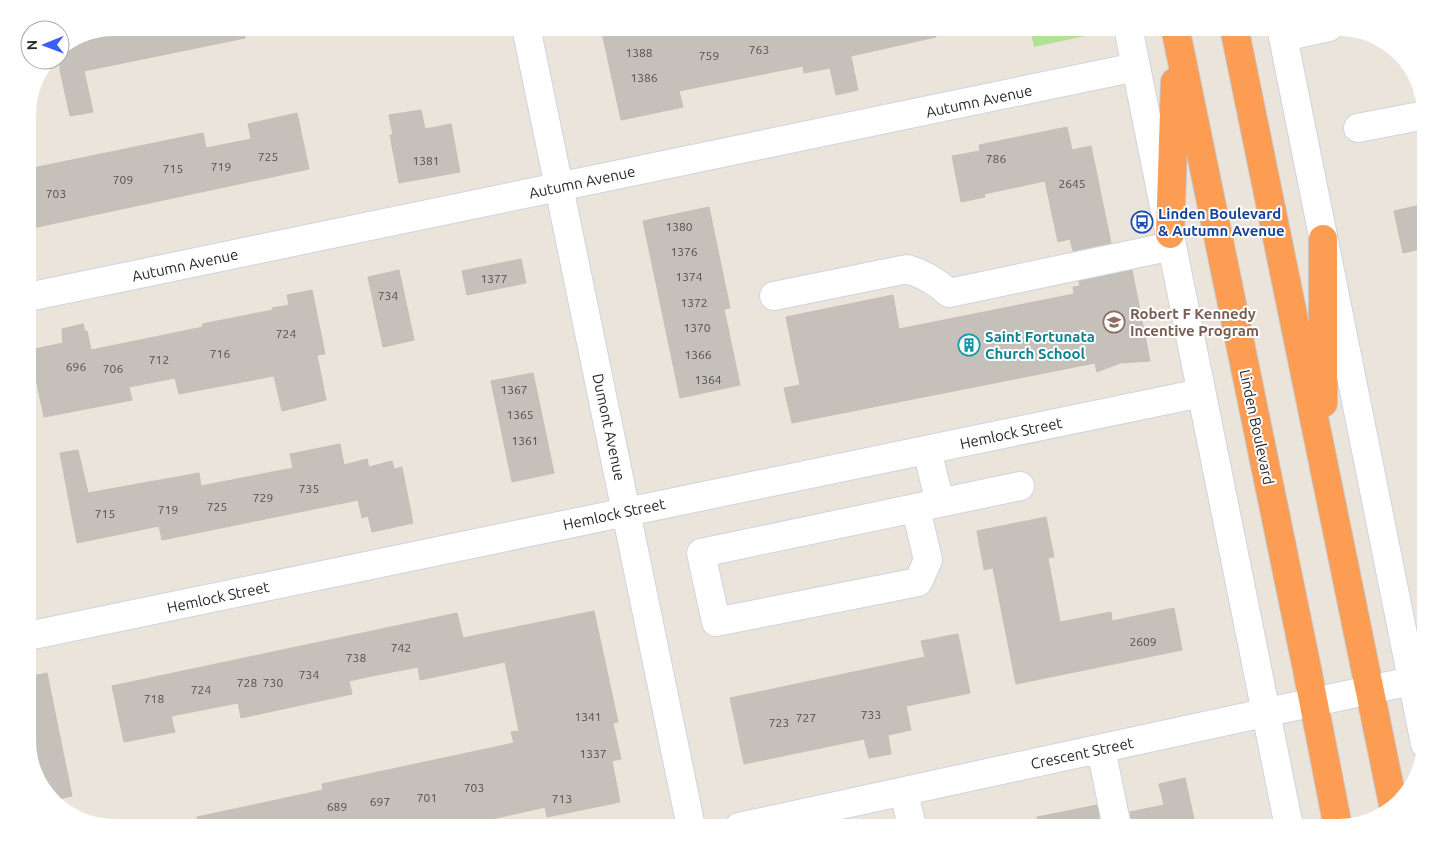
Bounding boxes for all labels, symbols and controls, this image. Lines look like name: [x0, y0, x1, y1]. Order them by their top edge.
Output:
north arrow: [20, 20, 70, 70]
text: N: [24, 40, 40, 51]
house number: 763: [749, 43, 769, 56]
house number: 1388: [625, 46, 653, 59]
house number: 759: [699, 49, 719, 62]
house number: 1386: [630, 71, 658, 84]
street label: Autumn Avenue: [924, 81, 1034, 121]
house number: 725: [258, 150, 278, 163]
house number: 786: [986, 152, 1006, 165]
house number: 1381: [412, 154, 440, 167]
house number: 719: [211, 160, 231, 173]
house number: 715: [163, 162, 183, 175]
street label: Autumn Avenue: [527, 162, 637, 202]
house number: 709: [113, 173, 133, 186]
house number: 2645: [1058, 177, 1086, 190]
house number: 703: [46, 187, 66, 200]
place label: Linden Boulevard & Autumn Avenue: [1158, 205, 1285, 239]
bus stop icon: Linden Boulevard & Autumn Avenue: [1130, 210, 1154, 234]
house number: 1380: [665, 220, 693, 233]
street label: Autumn Avenue: [130, 245, 240, 285]
house number: 1376: [670, 245, 698, 258]
house number: 1374: [675, 270, 703, 283]
house number: 1377: [480, 272, 508, 285]
house number: 734: [378, 289, 398, 302]
house number: 1372: [680, 296, 708, 309]
place label: Robert F Kennedy Incentive Program: [1130, 305, 1259, 339]
school or university icon: Robert F Kennedy Incentive Program: [1102, 310, 1126, 334]
house number: 1370: [683, 321, 711, 334]
house number: 724: [276, 327, 296, 340]
place label: Saint Fortunata Church School: [985, 328, 1095, 362]
building icon: Saint Fortunata Church School: [957, 333, 981, 357]
house number: 716: [210, 347, 230, 360]
house number: 1366: [684, 348, 712, 361]
house number: 712: [149, 353, 169, 366]
house number: 696: [66, 360, 86, 373]
house number: 706: [103, 362, 123, 375]
street label: Linden Boulevard: [1236, 368, 1278, 486]
street label: Dumont Avenue: [589, 372, 629, 482]
house number: 1364: [694, 373, 722, 386]
house number: 1367: [500, 383, 528, 396]
house number: 1365: [506, 408, 534, 421]
street label: Hemlock Street: [958, 414, 1064, 452]
house number: 1361: [511, 434, 539, 447]
house number: 735: [299, 482, 319, 495]
house number: 729: [253, 491, 273, 504]
street label: Hemlock Street: [561, 495, 667, 533]
house number: 725: [207, 500, 227, 513]
house number: 719: [158, 503, 178, 516]
house number: 715: [95, 507, 115, 520]
street label: Hemlock Street: [165, 578, 271, 616]
house number: 2609: [1129, 635, 1157, 648]
house number: 742: [391, 641, 411, 654]
house number: 738: [346, 651, 366, 664]
house number: 734: [299, 668, 319, 681]
house number: 728: [237, 676, 257, 689]
house number: 730: [263, 676, 283, 689]
house number: 724: [191, 683, 211, 696]
house number: 718: [144, 692, 164, 705]
house number: 733: [861, 708, 881, 721]
house number: 1341: [574, 710, 602, 723]
house number: 727: [796, 711, 816, 724]
house number: 723: [769, 716, 789, 729]
street label: Crescent Street: [1029, 734, 1135, 772]
house number: 1337: [579, 747, 607, 760]
house number: 703: [464, 781, 484, 794]
house number: 701: [417, 791, 437, 804]
house number: 713: [552, 792, 572, 805]
house number: 697: [370, 795, 390, 808]
house number: 689: [327, 800, 347, 813]

